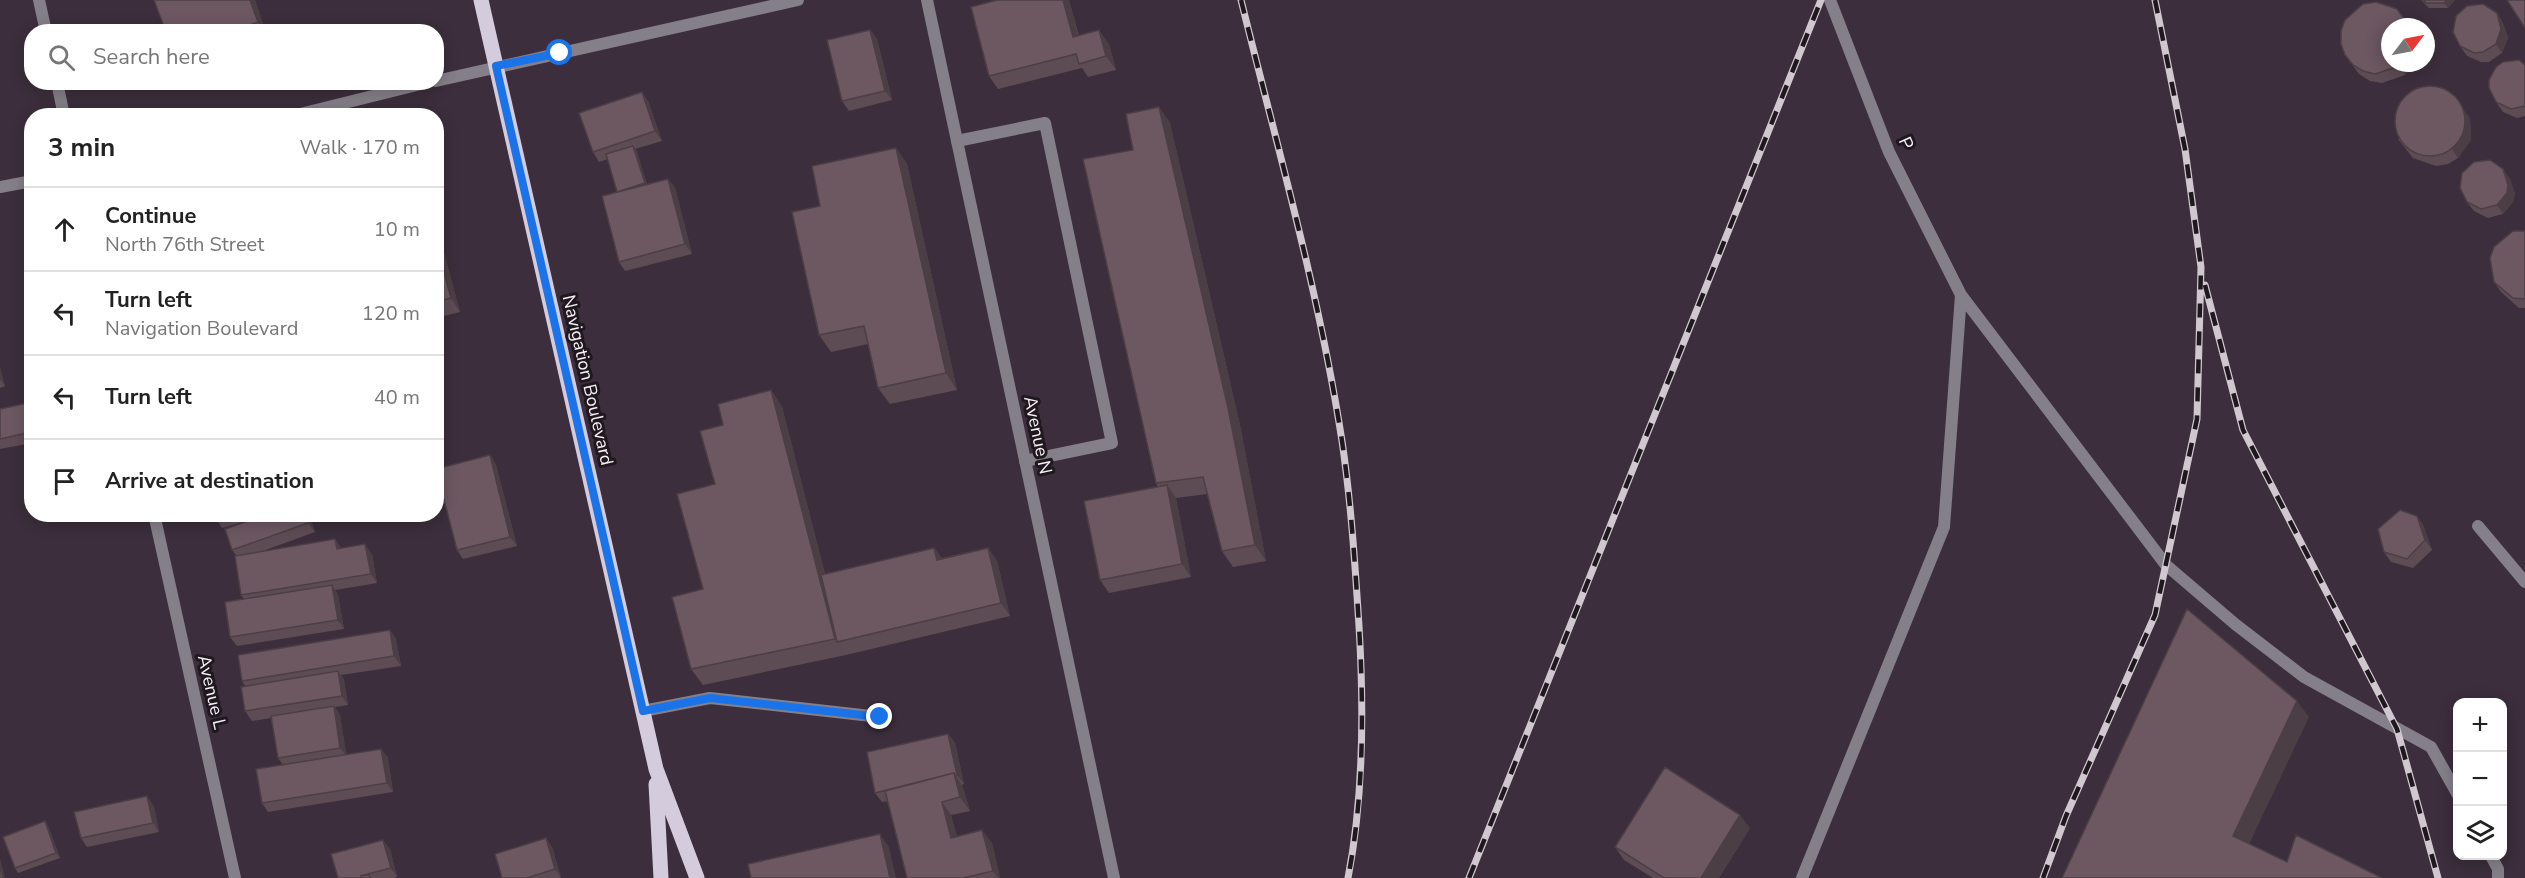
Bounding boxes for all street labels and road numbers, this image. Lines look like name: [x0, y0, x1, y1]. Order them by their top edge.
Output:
street label: P: [1893, 133, 1919, 153]
street label: Navigation Boulevard: [557, 292, 619, 468]
street label: Avenue N: [1018, 394, 1058, 476]
street label: Avenue L: [192, 652, 232, 732]

